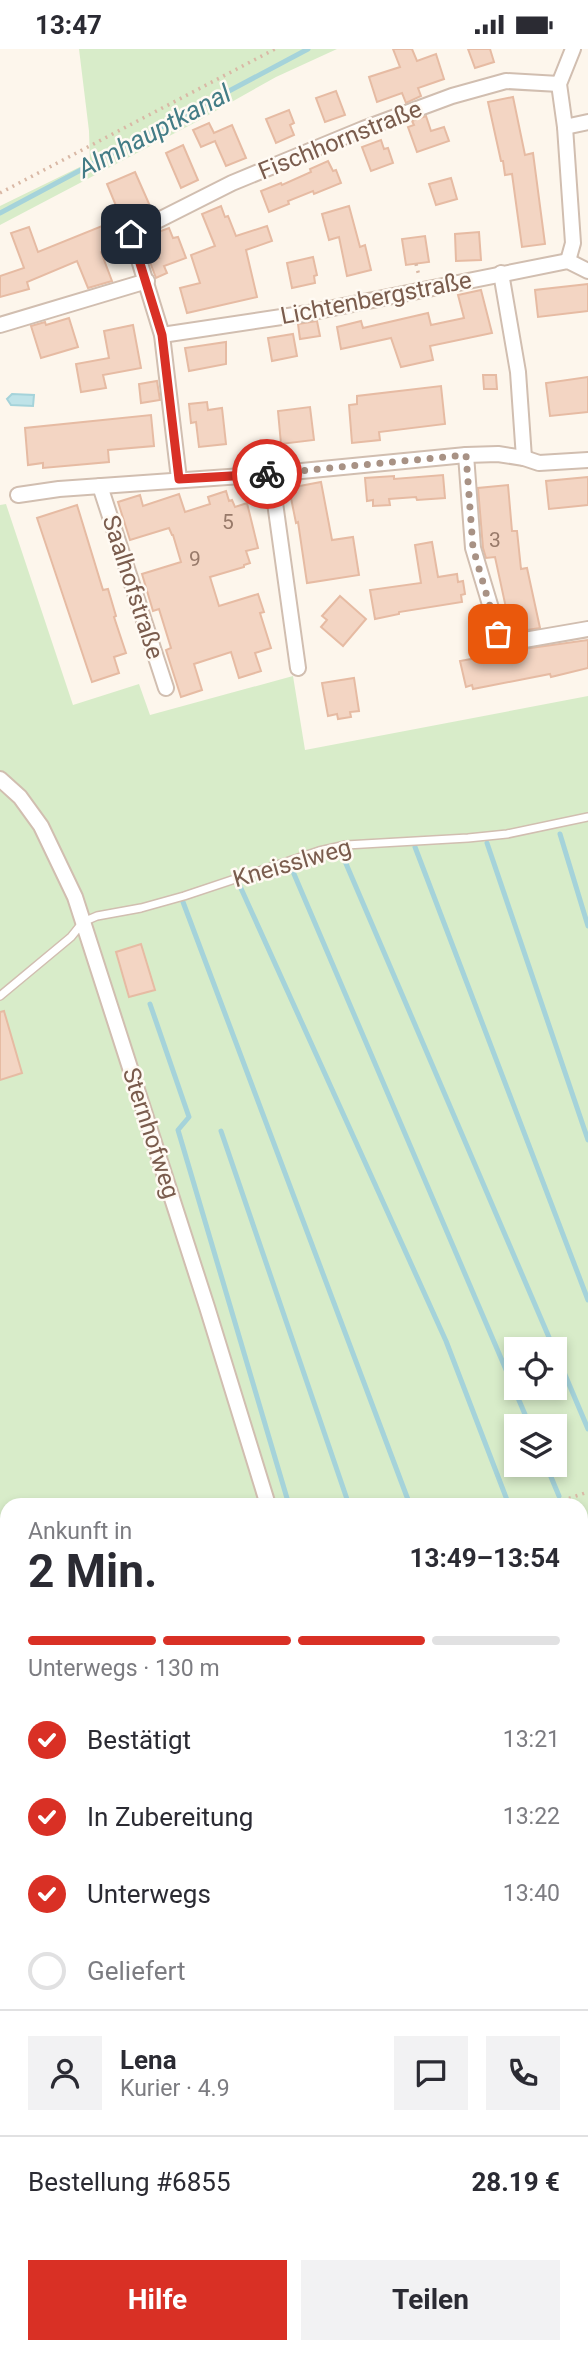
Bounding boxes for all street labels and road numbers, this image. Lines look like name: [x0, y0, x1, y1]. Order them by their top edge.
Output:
street label: Fischhornstraße: [254, 95, 426, 185]
street label: Lichtenbergstraße: [278, 266, 474, 330]
street label: Saalhofstraße: [97, 512, 169, 662]
street label: Kneisslweg: [230, 833, 354, 893]
street label: Sternhofweg: [117, 1064, 185, 1202]

